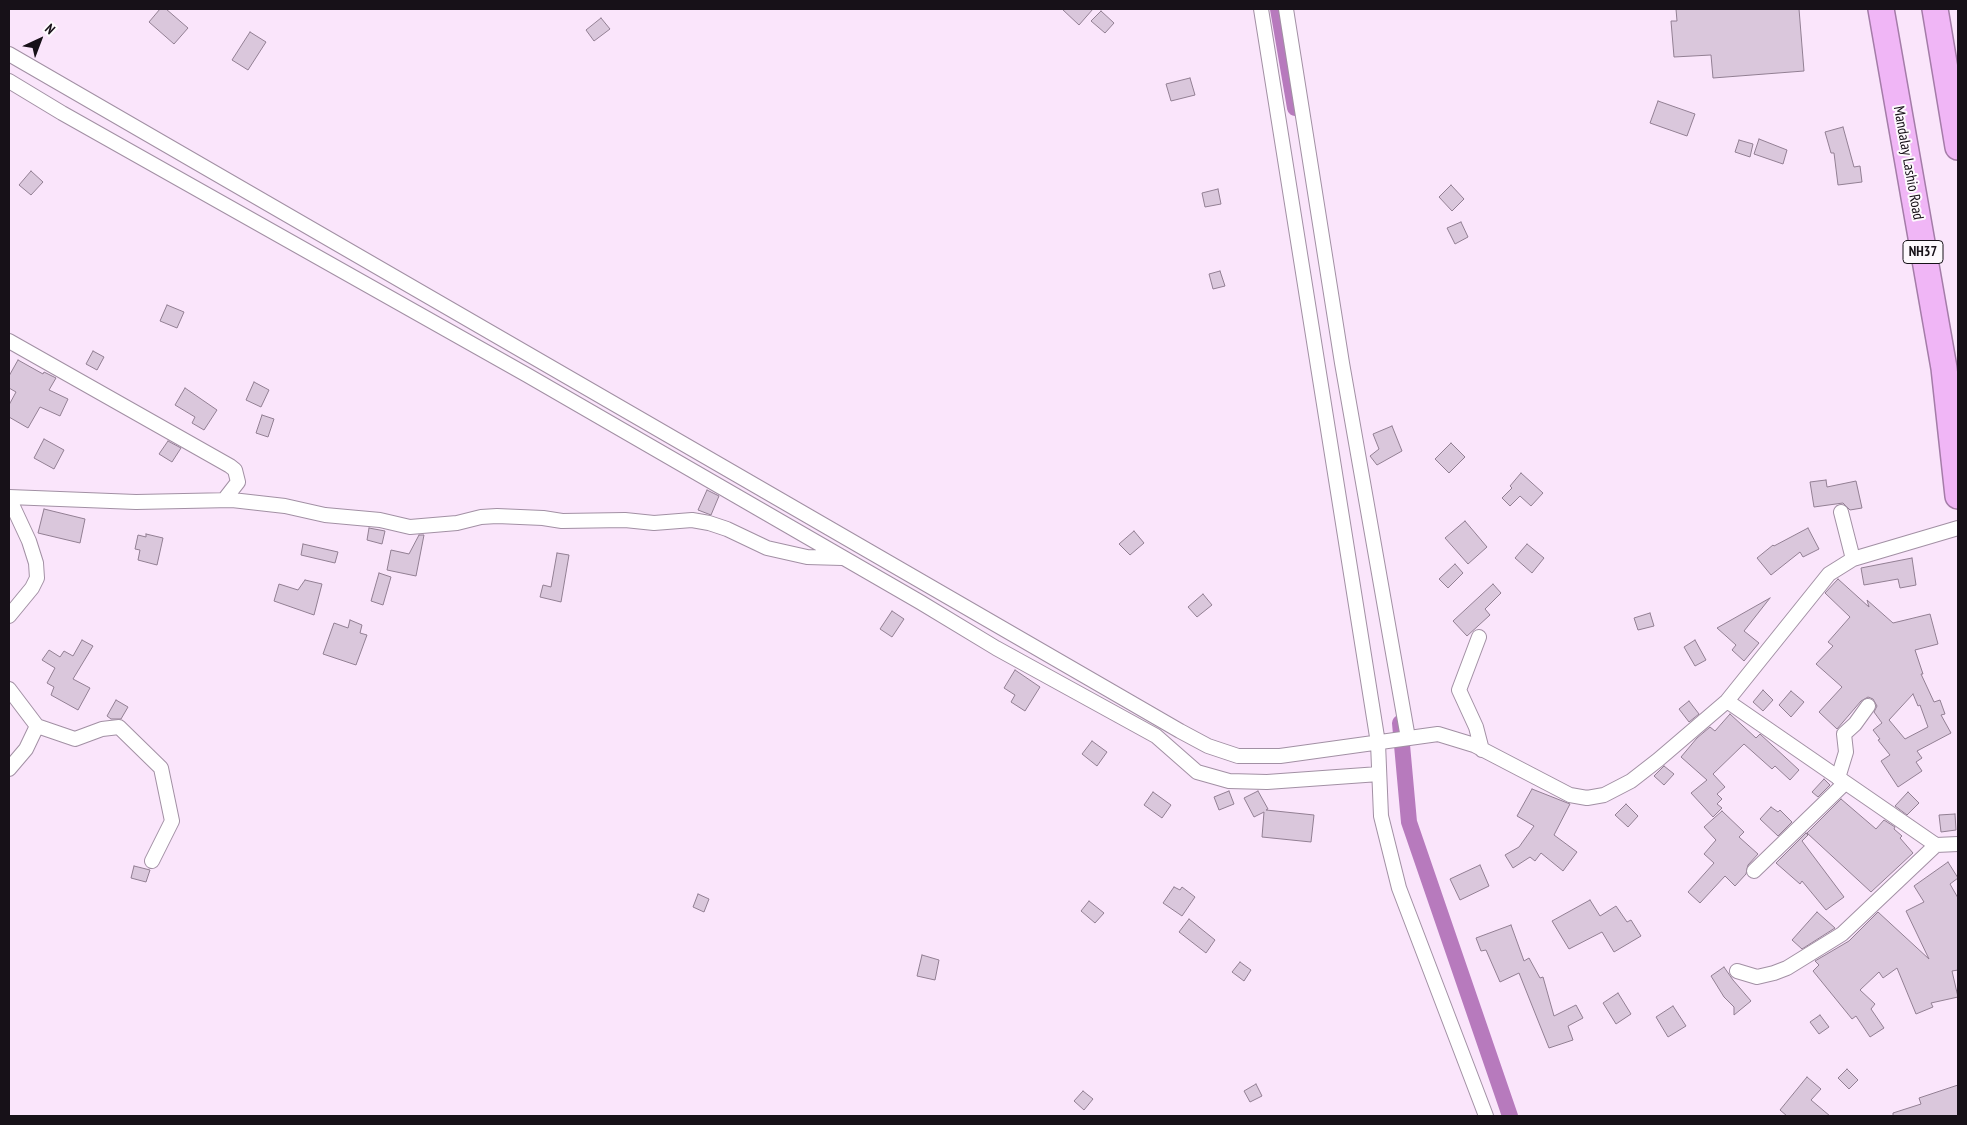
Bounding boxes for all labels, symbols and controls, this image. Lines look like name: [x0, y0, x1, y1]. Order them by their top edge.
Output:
north arrow: [15, 15, 65, 65]
text: N: [41, 20, 59, 38]
street label: Mandalay Lashio Road: [1889, 105, 1927, 221]
road number: NH37: [1903, 240, 1943, 264]

